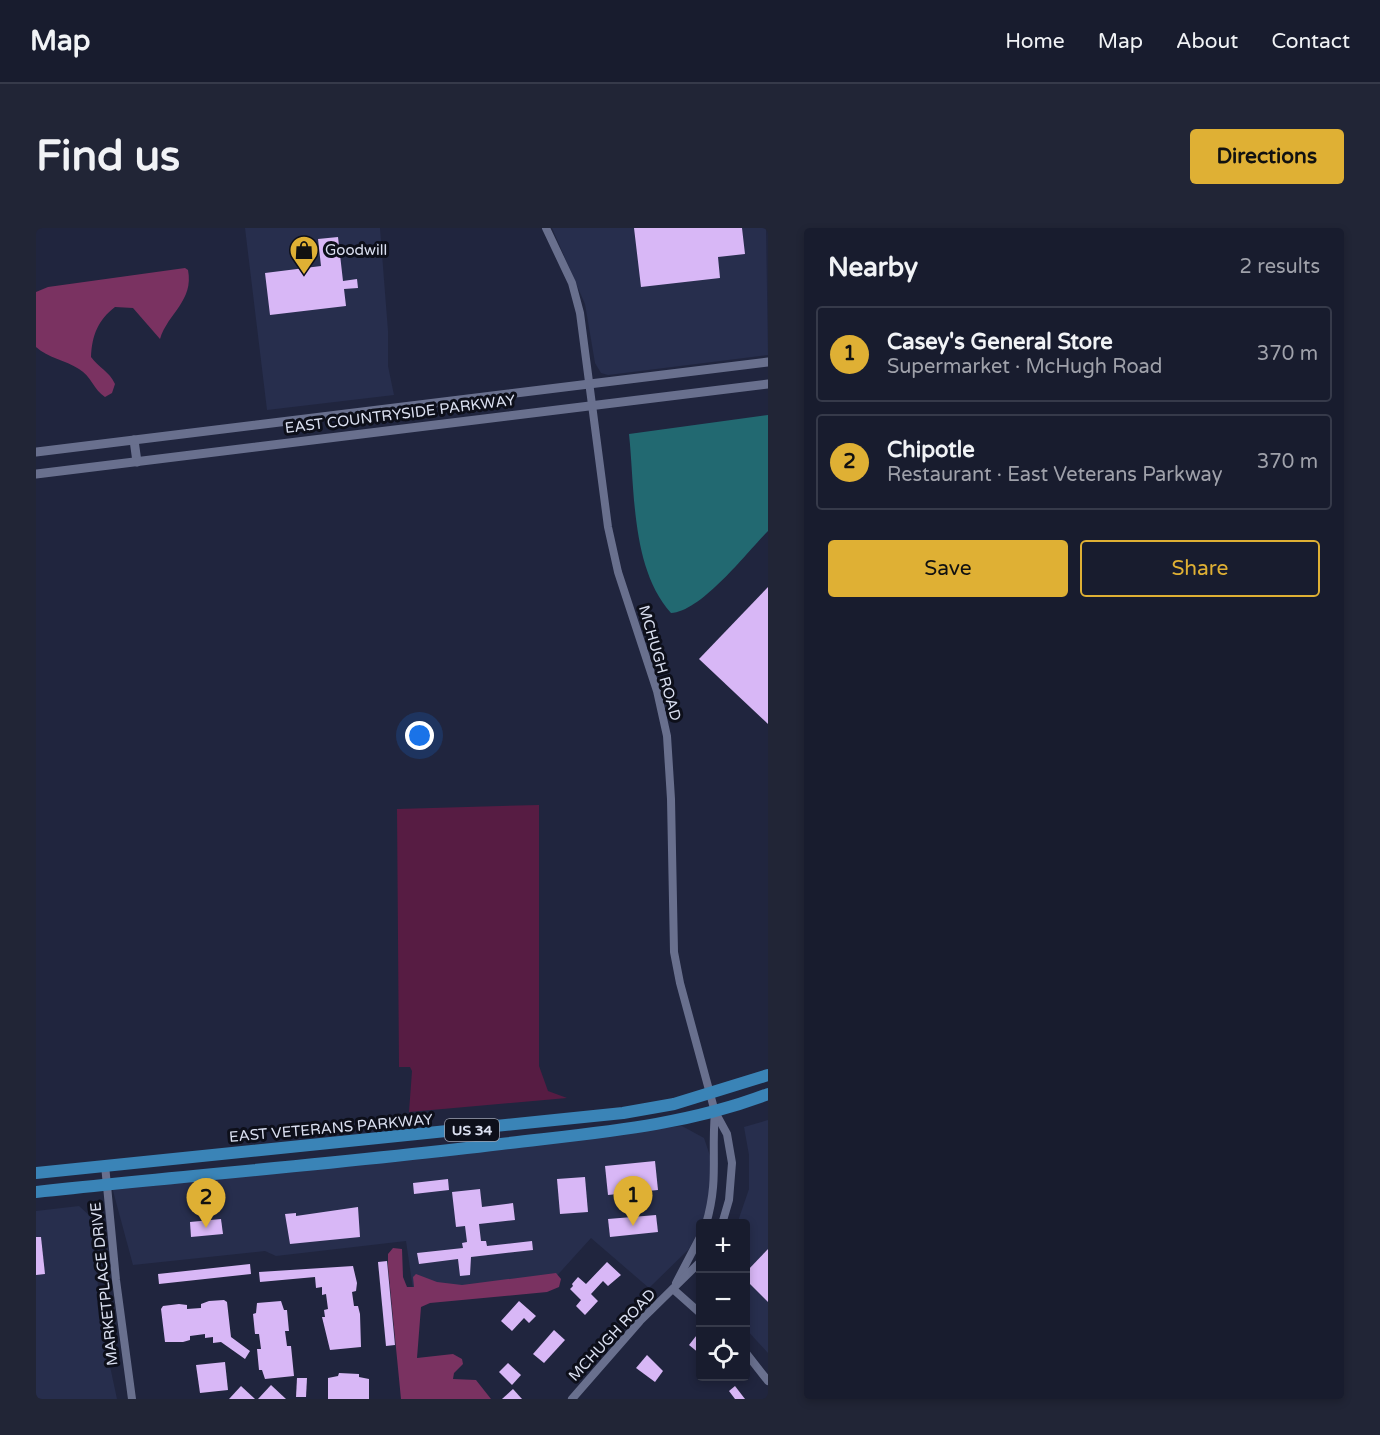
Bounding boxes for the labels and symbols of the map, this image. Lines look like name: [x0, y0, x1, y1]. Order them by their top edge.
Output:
shop icon: Goodwill: [288, 234, 320, 276]
place label: Goodwill: [325, 241, 387, 259]
street label: EAST COUNTRYSIDE PARKWAY: [284, 391, 517, 437]
street label: MCHUGH ROAD: [635, 603, 685, 723]
your location: [405, 721, 434, 750]
street label: EAST VETERANS PARKWAY: [228, 1110, 434, 1146]
road number: US 34: [445, 1119, 499, 1141]
pin: 1: [614, 1176, 652, 1226]
pin: 2: [186, 1178, 226, 1228]
street label: MARKETPLACE DRIVE: [86, 1201, 122, 1367]
street label: MCHUGH ROAD: [565, 1285, 659, 1385]

